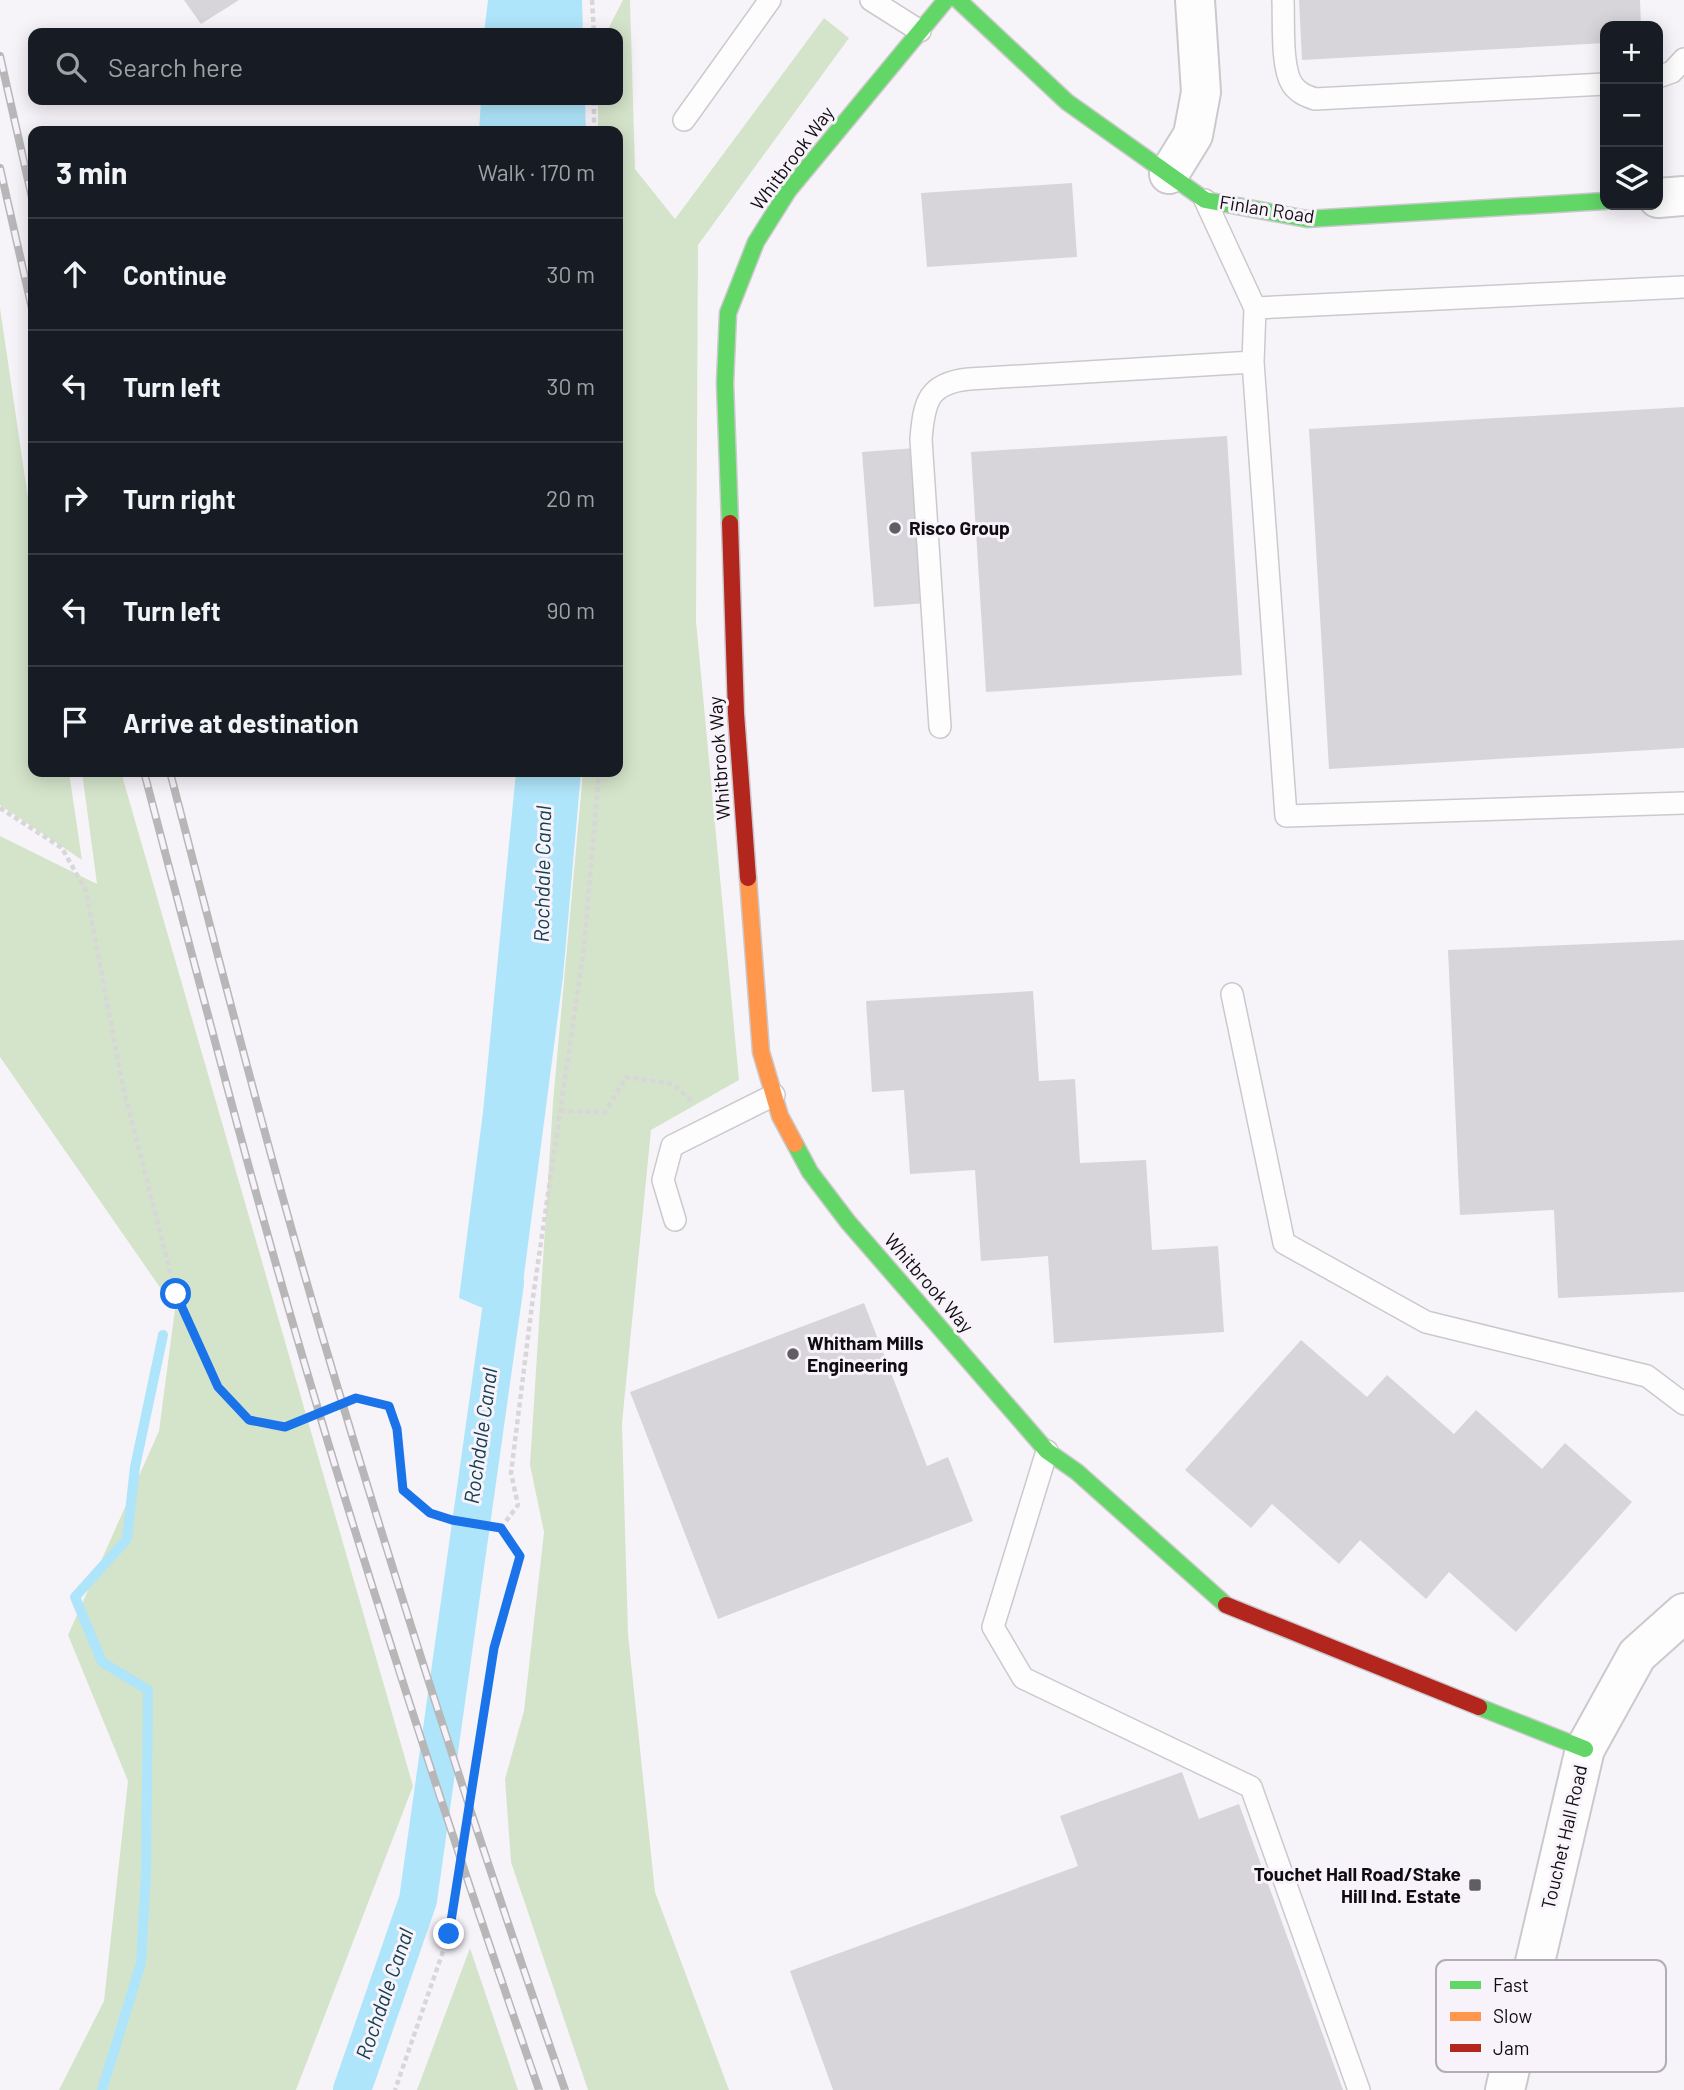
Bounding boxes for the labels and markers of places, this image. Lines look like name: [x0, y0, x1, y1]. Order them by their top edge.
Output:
place label: Risco Group: [909, 516, 1010, 539]
marker: Risco Group: [887, 520, 903, 536]
place label: Whitham Mills Engineering: [807, 1331, 923, 1376]
marker: Whitham Mills Engineering: [785, 1346, 801, 1362]
place label: Touchet Hall Road/Stake Hill Ind. Estate: [1254, 1862, 1461, 1907]
marker: Touchet Hall Road/Stake Hill Ind. Estate: [1467, 1877, 1483, 1893]

